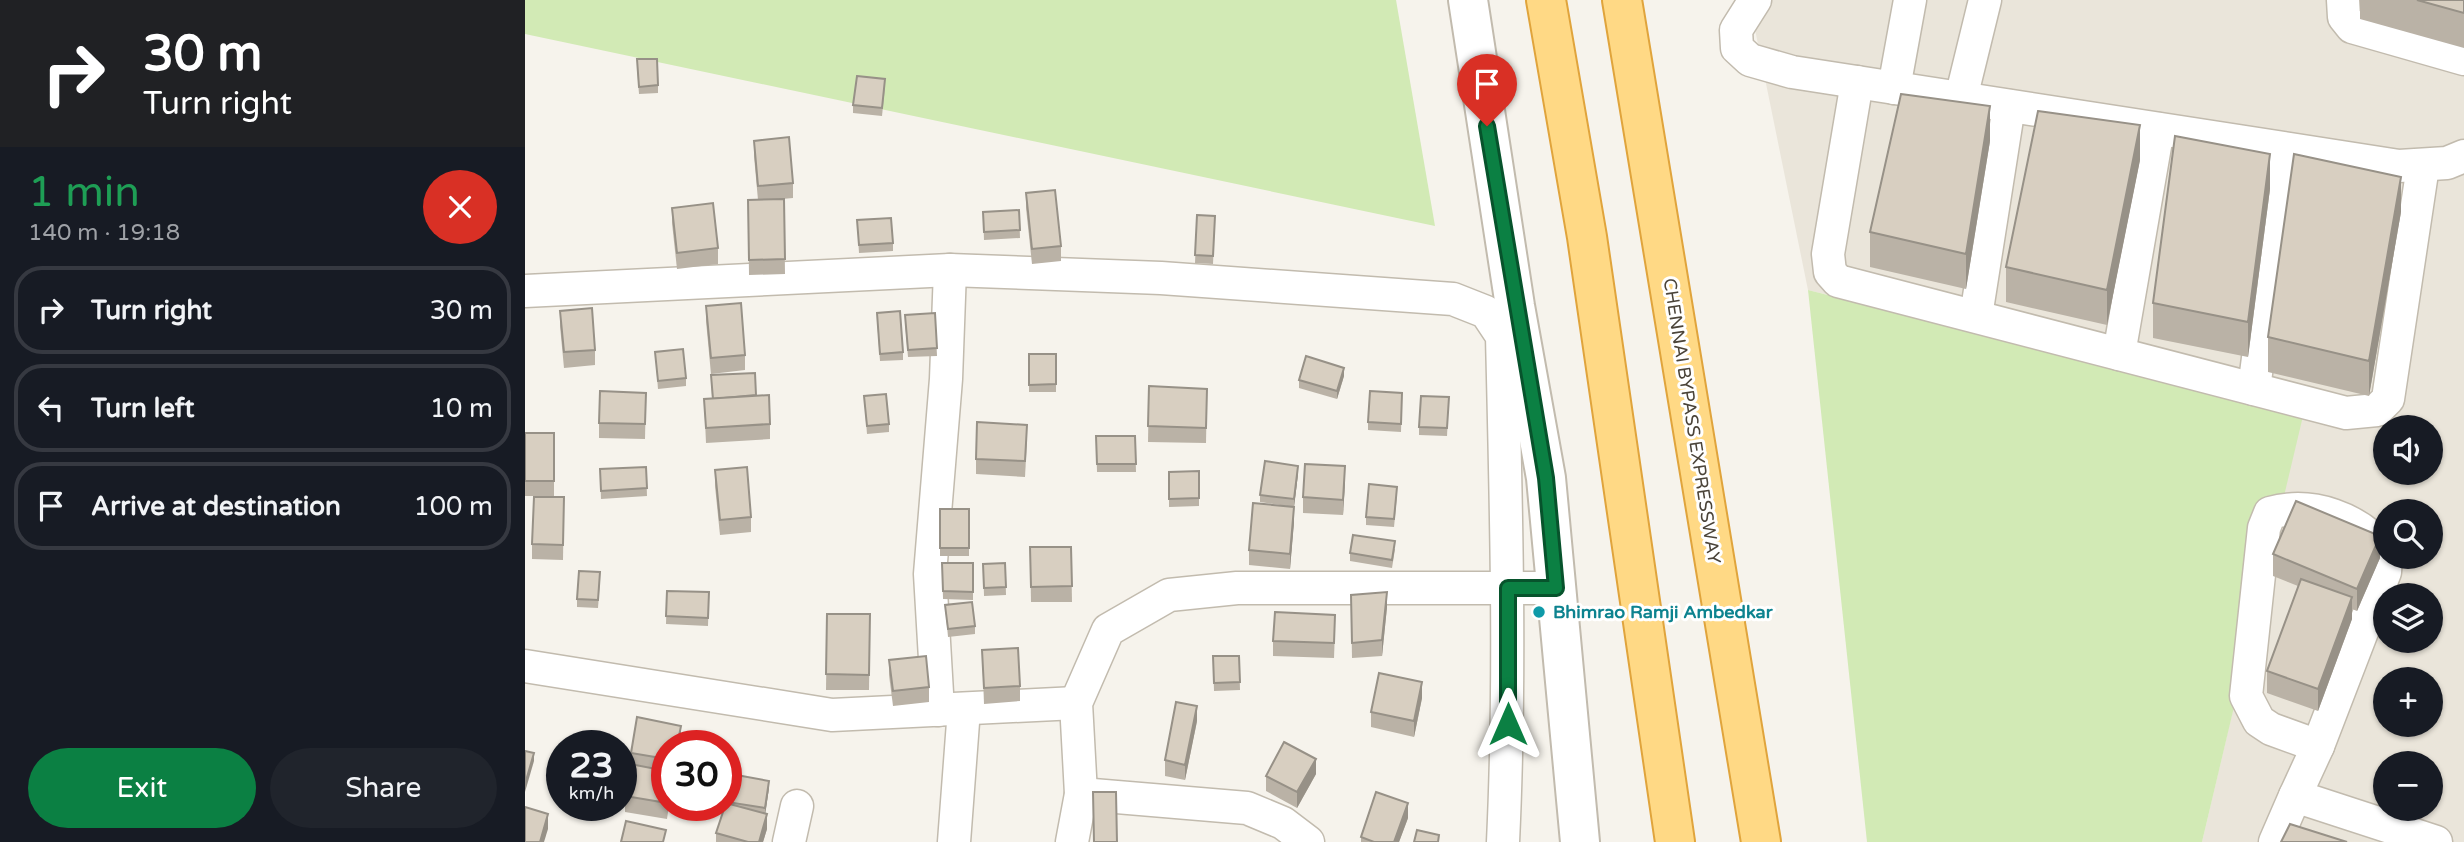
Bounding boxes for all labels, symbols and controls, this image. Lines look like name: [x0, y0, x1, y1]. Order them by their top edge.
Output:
text: 30 m: [143, 25, 262, 84]
icon: right: [28, 28, 119, 119]
pin: [1457, 54, 1517, 126]
icon: arrive: [1468, 65, 1506, 103]
text: Turn right: [143, 85, 292, 123]
text: 1 min: [28, 167, 140, 218]
button: close: [423, 170, 497, 244]
text: 140 m · 19:18: [28, 219, 180, 247]
street label: CHENNAI BYPASS EXPRESSWAY: [1659, 277, 1726, 566]
icon: right: [32, 291, 70, 329]
text: Turn right: [91, 295, 212, 326]
text: 30 m: [430, 295, 493, 326]
icon: left: [32, 389, 70, 427]
text: Turn left: [91, 393, 194, 424]
text: 10 m: [430, 393, 493, 424]
map controls: [2373, 415, 2443, 821]
button: sound: [2373, 415, 2443, 485]
icon: arrive: [32, 487, 70, 525]
text: Arrive at destination: [91, 491, 341, 522]
text: 100 m: [413, 491, 493, 522]
button: search: [2373, 499, 2443, 569]
button: layers: [2373, 583, 2443, 653]
place label: Bhimrao Ramji Ambedkar: [1553, 601, 1774, 623]
marker: Bhimrao Ramji Ambedkar: [1531, 604, 1547, 620]
button: +: [2373, 667, 2443, 737]
position arrow: [1471, 687, 1545, 761]
speed limit sign: 30: [651, 730, 742, 821]
text: 23: [570, 745, 613, 787]
button: Exit: [28, 748, 256, 828]
button: Share: [270, 748, 497, 828]
button: −: [2373, 751, 2443, 821]
text: km/h: [569, 782, 614, 804]

